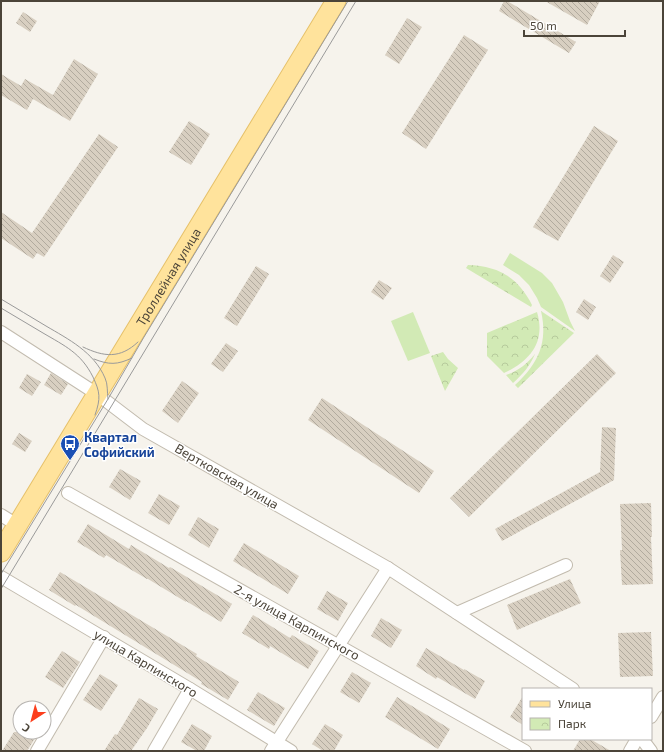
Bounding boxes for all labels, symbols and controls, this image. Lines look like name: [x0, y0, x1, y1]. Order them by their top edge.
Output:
scale bar: [524, 12, 625, 38]
text: 50 m: [530, 18, 557, 32]
street label: Троллейная улица: [132, 225, 204, 329]
place label: Квартал Софийский: [84, 429, 155, 460]
bus stop icon: Квартал Софийский: [59, 433, 81, 461]
street label: Вертковская улица: [172, 440, 282, 512]
street label: 2-я улица Карпинского: [231, 581, 363, 663]
street label: улица Карпинского: [91, 626, 201, 700]
legend: [522, 688, 652, 740]
text: Улица: [558, 696, 591, 710]
north arrow: [12, 700, 52, 740]
text: Парк: [558, 716, 587, 730]
text: С: [19, 721, 32, 736]

